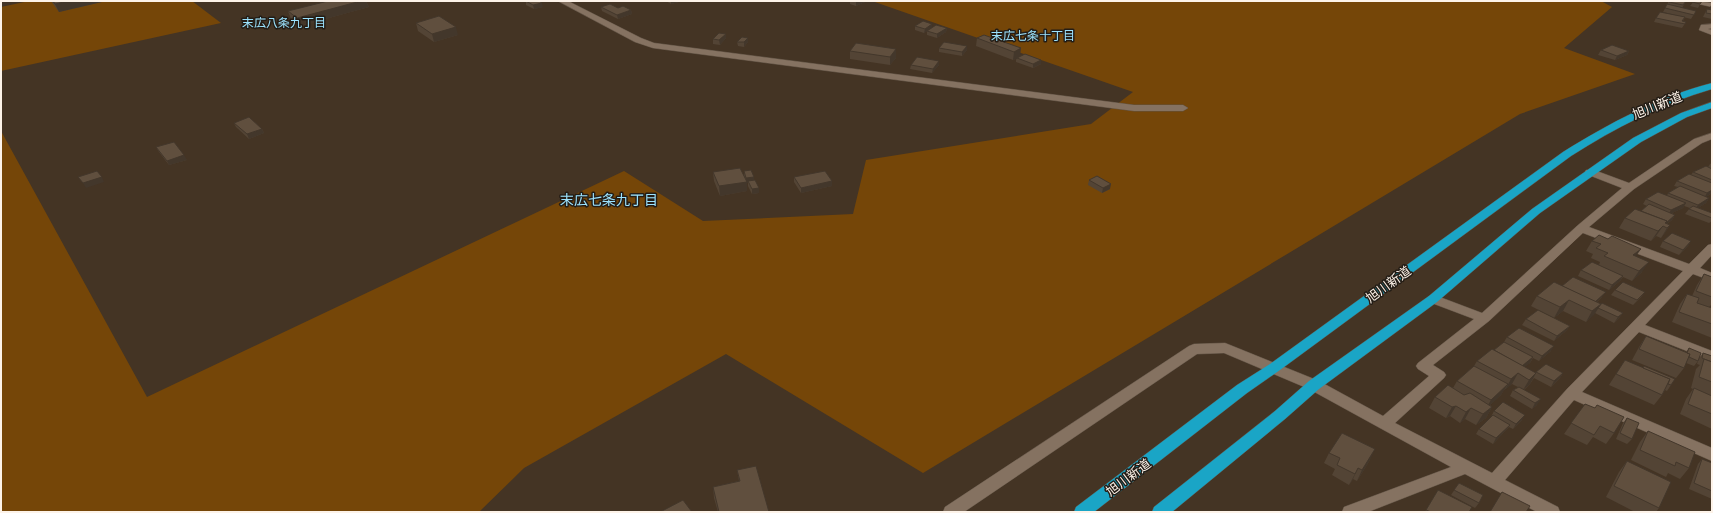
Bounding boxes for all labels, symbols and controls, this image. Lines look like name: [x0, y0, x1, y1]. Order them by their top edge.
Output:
district label: 末広八条九丁目: [242, 15, 326, 29]
district label: 末広七条十丁目: [991, 28, 1075, 42]
street label: 旭川新道: [1630, 88, 1684, 122]
district label: 末広七条九丁目: [560, 191, 658, 208]
street label: 旭川新道: [1362, 262, 1414, 306]
street label: 旭川新道: [1102, 455, 1154, 499]

